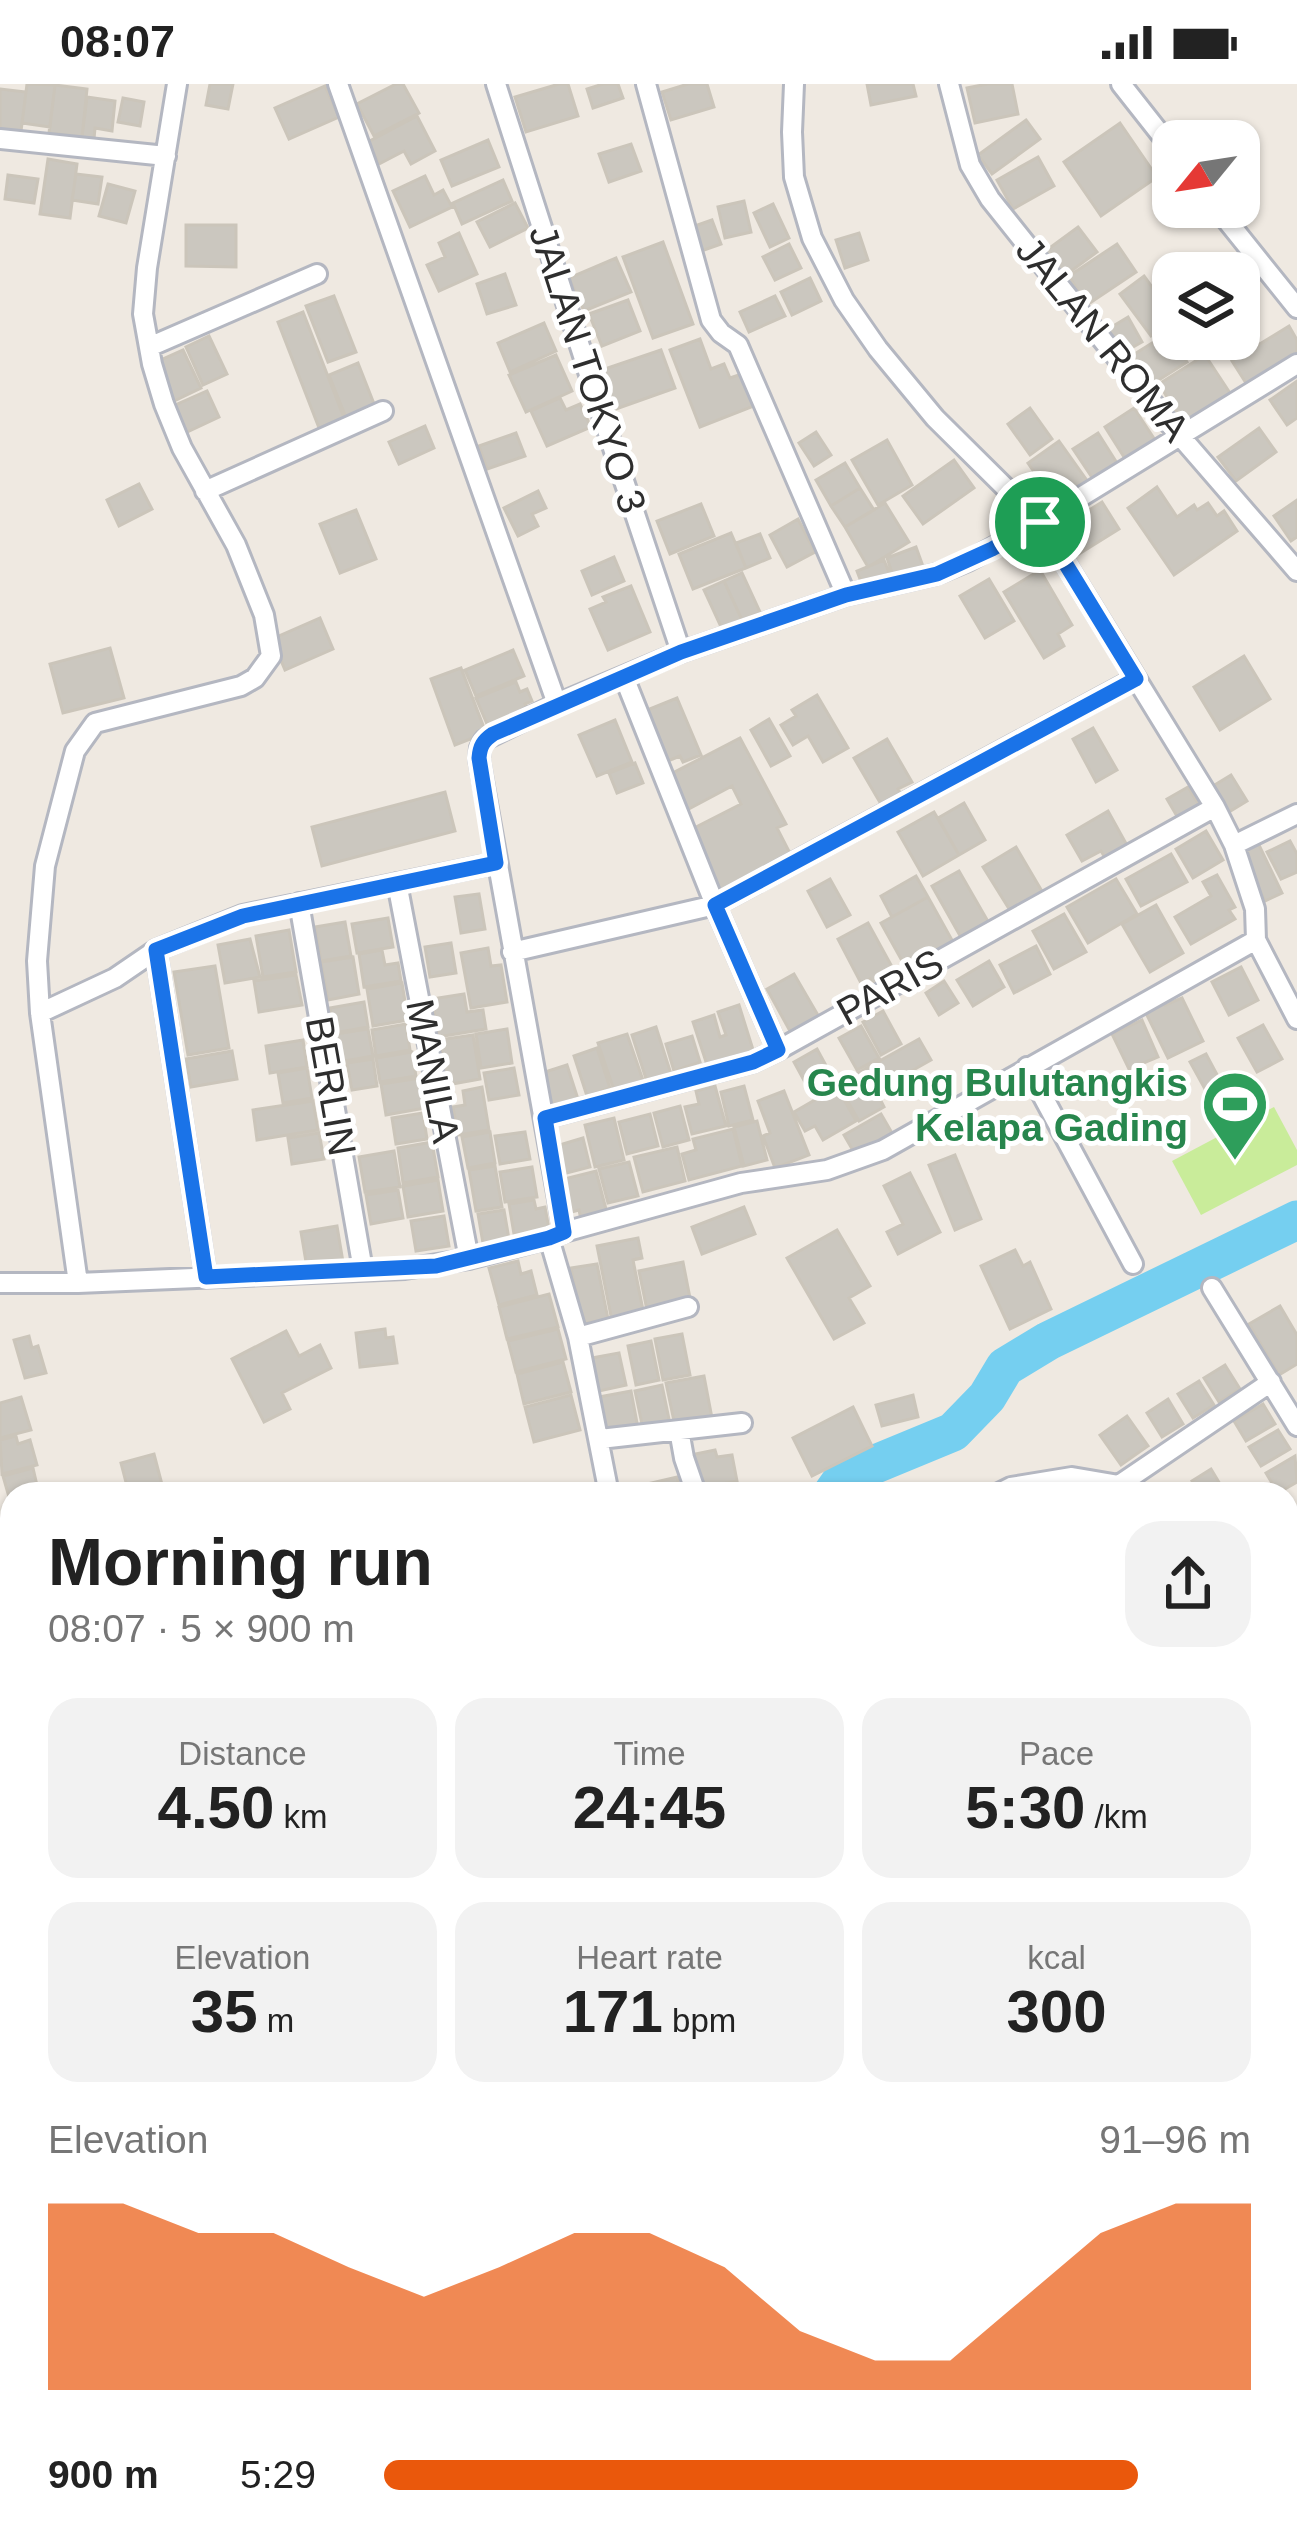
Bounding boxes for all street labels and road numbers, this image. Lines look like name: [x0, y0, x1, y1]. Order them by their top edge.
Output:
street label: JALAN TOKYO 3: [521, 220, 655, 518]
street label: JALAN ROMA: [1008, 229, 1198, 449]
street label: PARIS: [830, 941, 950, 1033]
street label: MANILA: [398, 996, 468, 1146]
street label: BERLIN: [298, 1013, 364, 1159]

